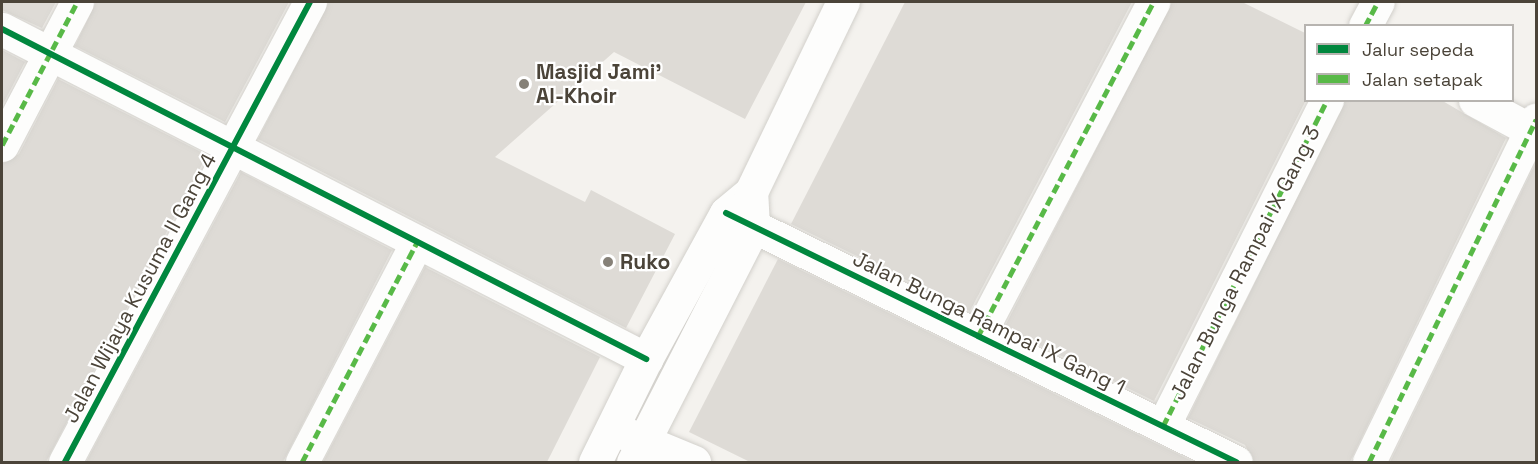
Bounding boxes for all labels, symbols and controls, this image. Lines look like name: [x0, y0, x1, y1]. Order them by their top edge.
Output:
legend: [1304, 24, 1514, 102]
text: Jalur sepeda: [1362, 38, 1474, 61]
place label: Masjid Jami' Al-Khoir: [536, 59, 661, 109]
text: Jalan setapak: [1362, 68, 1483, 91]
marker: Masjid Jami' Al-Khoir: [517, 77, 531, 91]
street label: Jalan Bunga Rampai IX Gang 3: [1165, 122, 1325, 404]
street label: Jalan Wijaya Kusuma II Gang 4: [58, 149, 222, 427]
street label: Jalan Bunga Rampai IX Gang 1: [849, 246, 1129, 400]
place label: Ruko: [620, 249, 670, 275]
marker: Ruko: [601, 255, 615, 269]

